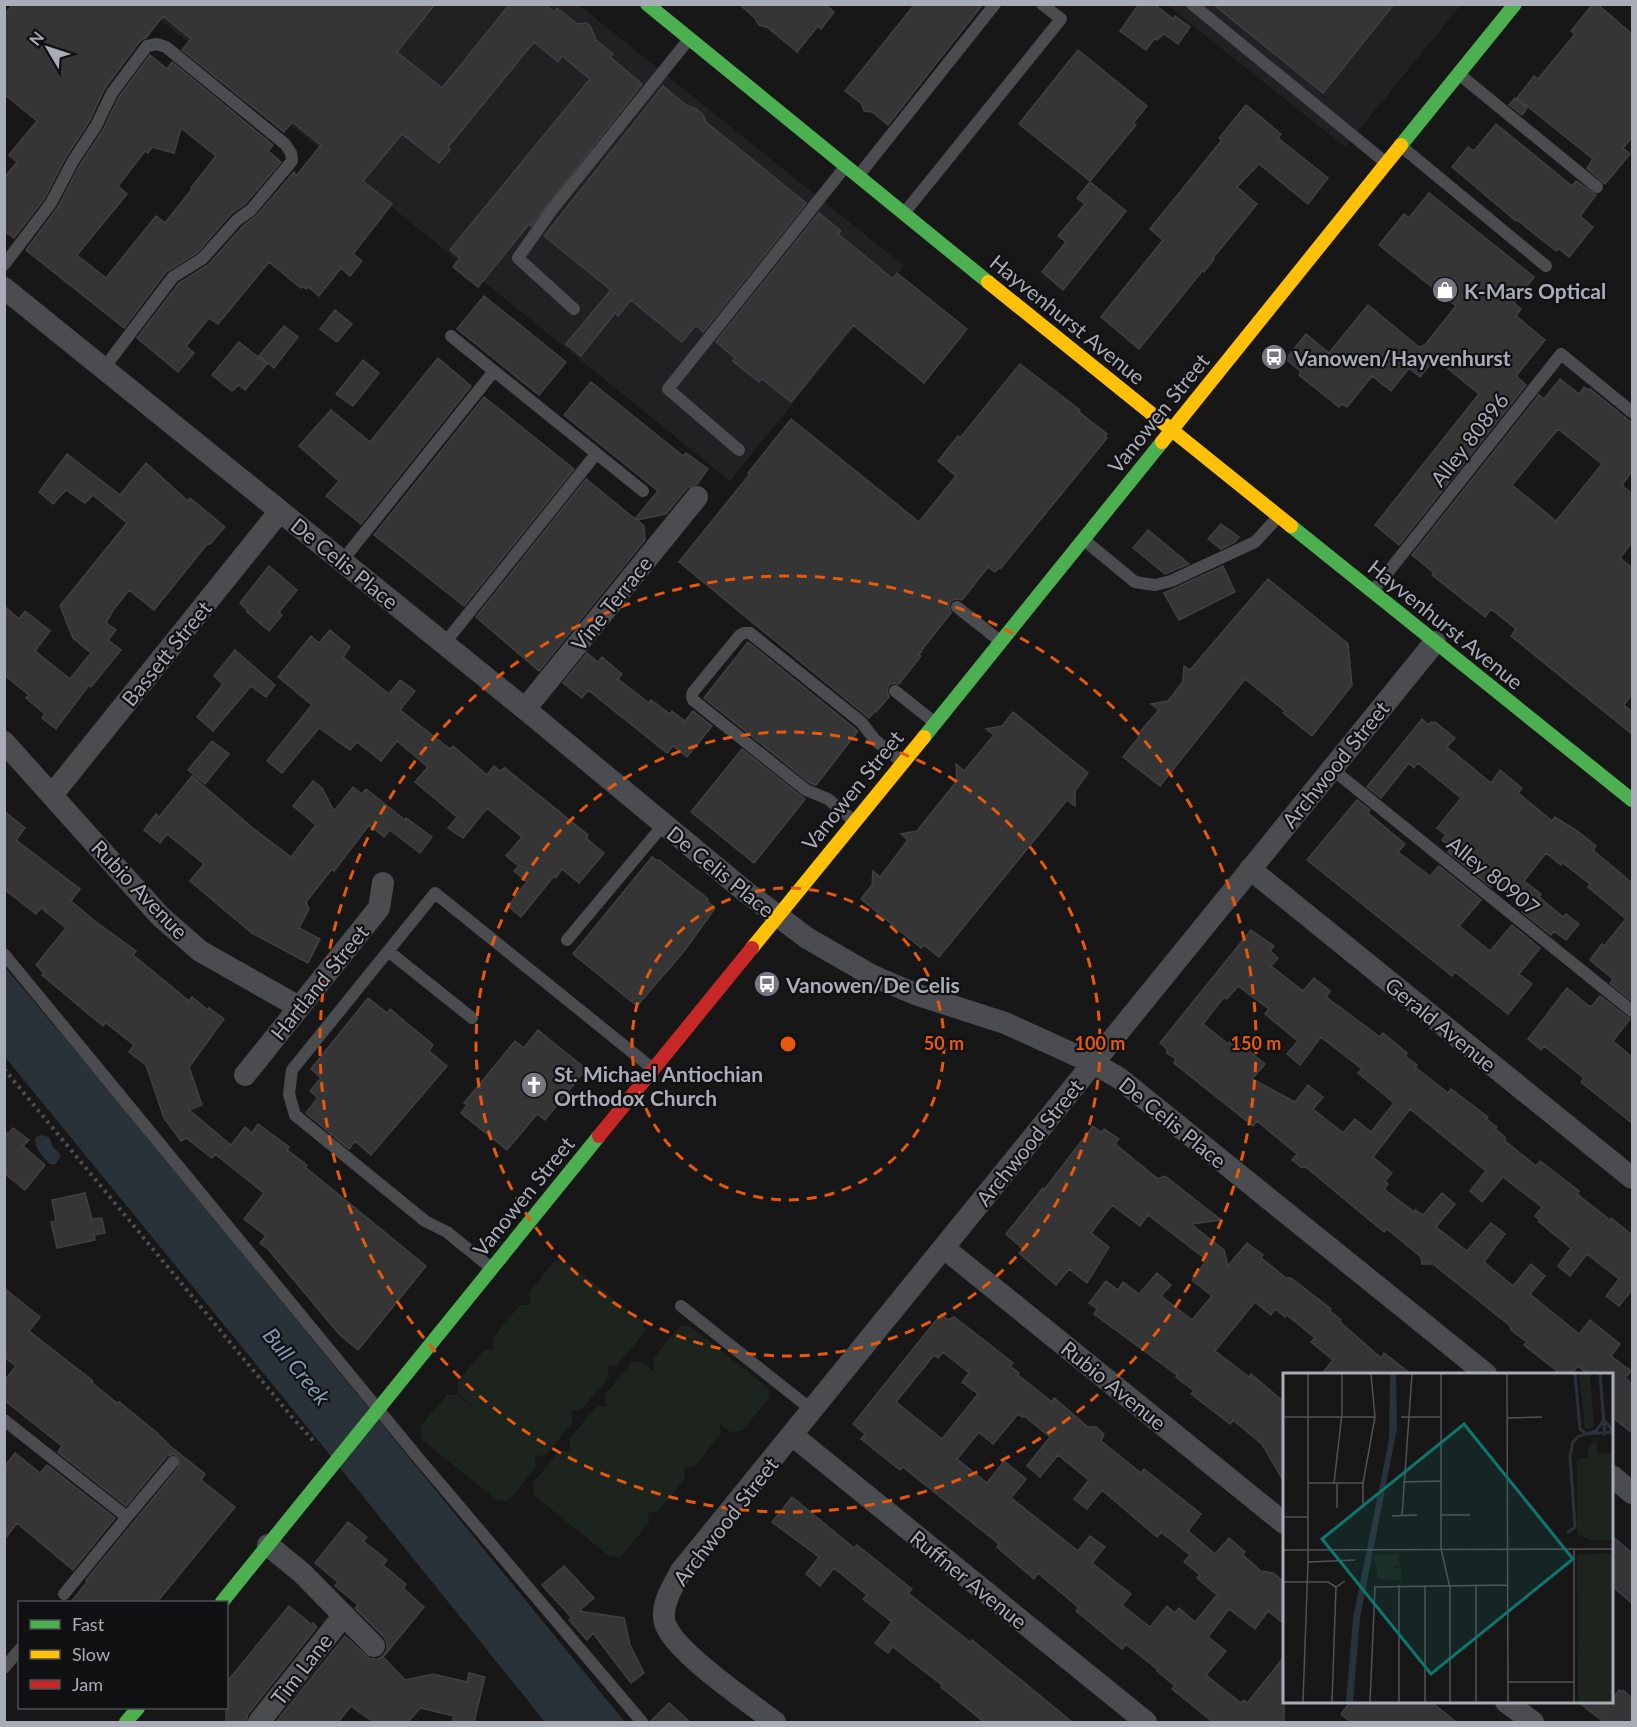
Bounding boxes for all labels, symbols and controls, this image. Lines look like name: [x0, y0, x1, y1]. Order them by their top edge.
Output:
north arrow: [18, 18, 78, 78]
text: N: [25, 27, 47, 49]
street label: Hayvenhurst Avenue: [986, 249, 1150, 389]
shop icon: K-Mars Optical: [1430, 275, 1460, 305]
place label: K-Mars Optical: [1464, 278, 1606, 303]
bus stop icon: Vanowen/Hayvenhurst: [1259, 342, 1289, 372]
place label: Vanowen/Hayvenhurst: [1293, 345, 1511, 370]
street label: Vanowen Street: [1102, 348, 1214, 478]
street label: Alley 80896: [1425, 387, 1513, 491]
street label: De Celis Place: [286, 512, 404, 614]
street label: Vine Terrace: [565, 551, 657, 655]
street label: Hayvenhurst Avenue: [1364, 554, 1528, 694]
street label: Bassett Street: [116, 595, 216, 711]
street label: Archwood Street: [1276, 695, 1394, 832]
street label: Vanowen Street: [796, 725, 908, 855]
street label: De Celis Place: [662, 820, 780, 922]
street label: Alley 80907: [1443, 830, 1545, 920]
street label: Rubio Avenue: [87, 835, 193, 943]
street label: Hartland Street: [265, 919, 373, 1045]
bus stop icon: Vanowen/De Celis: [752, 969, 782, 999]
place label: Vanowen/De Celis: [785, 972, 960, 997]
street label: Gerald Avenue: [1381, 972, 1501, 1076]
text: 50 m: [924, 1032, 964, 1054]
text: 100 m: [1075, 1032, 1125, 1054]
text: 150 m: [1231, 1032, 1281, 1054]
centre of rings: [778, 1034, 798, 1054]
place label: St. Michael Antiochian Orthodox Church: [554, 1061, 763, 1110]
church icon: St. Michael Antiochian Orthodox Church: [519, 1070, 549, 1100]
street label: De Celis Place: [1114, 1071, 1232, 1173]
street label: Archwood Street: [970, 1073, 1088, 1210]
street label: Vanowen Street: [467, 1131, 579, 1261]
water label: Bull Creek: [258, 1322, 337, 1411]
street label: Rubio Avenue: [1057, 1335, 1171, 1435]
inset map: [1283, 1373, 1613, 1703]
street label: Archwood Street: [667, 1452, 783, 1590]
street label: Ruffner Avenue: [906, 1524, 1032, 1634]
legend: [18, 1601, 228, 1709]
text: Fast: [72, 1613, 105, 1635]
street label: Tim Lane: [265, 1628, 337, 1710]
text: Slow: [72, 1643, 110, 1665]
text: Jam: [72, 1673, 103, 1695]

